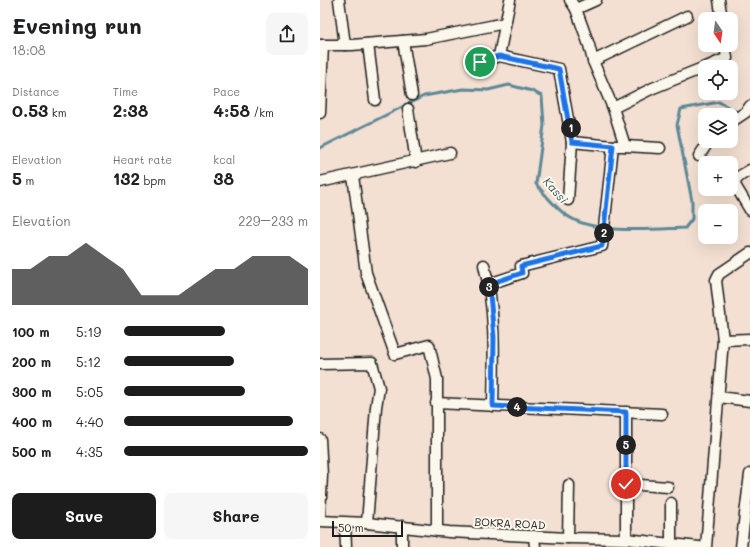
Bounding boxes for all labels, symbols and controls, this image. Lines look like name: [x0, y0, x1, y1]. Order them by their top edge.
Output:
text: Evening run: [12, 11, 142, 40]
north arrow: [698, 12, 738, 52]
map controls: [698, 12, 738, 244]
button: share: [266, 13, 308, 55]
text: 18:08: [12, 41, 46, 58]
pin: [463, 45, 497, 79]
icon: arrive: [469, 51, 491, 73]
button: locate: [698, 60, 738, 100]
text: Distance: [12, 84, 59, 99]
text: Time: [113, 84, 138, 99]
text: Pace: [213, 84, 240, 99]
text: 0.53: [12, 99, 48, 121]
text: 2:38: [113, 99, 148, 121]
text: 4:58: [213, 99, 250, 121]
text: km: [48, 105, 66, 120]
text: /km: [250, 105, 274, 120]
button: layers: [698, 108, 738, 148]
pin: 1: [561, 118, 581, 138]
text: 1: [569, 120, 573, 135]
text: Elevation: [12, 152, 61, 167]
text: Heart rate: [113, 152, 172, 167]
text: kcal: [213, 152, 235, 167]
button: +: [698, 156, 738, 196]
text: 5: [12, 167, 22, 189]
text: 132: [113, 167, 140, 189]
text: 38: [213, 167, 234, 189]
text: m: [22, 173, 34, 188]
text: bpm: [140, 173, 166, 188]
water label: Kassi: [540, 173, 572, 207]
button: −: [698, 204, 738, 244]
text: Elevation: [12, 212, 70, 229]
text: 229–233 m: [238, 212, 308, 229]
pin: 2: [594, 223, 614, 243]
text: 2: [601, 225, 607, 240]
pin: 3: [479, 277, 499, 297]
text: 3: [486, 279, 492, 294]
text: 100 m: [12, 323, 49, 340]
text: 5:19: [76, 323, 101, 340]
text: 200 m: [12, 353, 51, 370]
text: 5:12: [76, 353, 101, 370]
text: 300 m: [12, 383, 52, 400]
text: 5:05: [76, 383, 103, 400]
pin: 4: [507, 397, 527, 417]
text: 4: [514, 399, 520, 414]
text: 400 m: [12, 413, 52, 430]
text: 4:40: [76, 413, 103, 430]
pin: 5: [616, 435, 636, 455]
text: 5: [623, 437, 629, 452]
text: 500 m: [12, 443, 51, 460]
text: 4:35: [76, 443, 103, 460]
pin: [609, 467, 643, 501]
icon: check: [615, 473, 637, 495]
button: Save: [12, 493, 156, 539]
button: Share: [164, 493, 308, 539]
street label: BOKRA ROAD: [474, 514, 546, 532]
scale bar: [332, 519, 403, 538]
text: 50 m: [338, 520, 364, 535]

